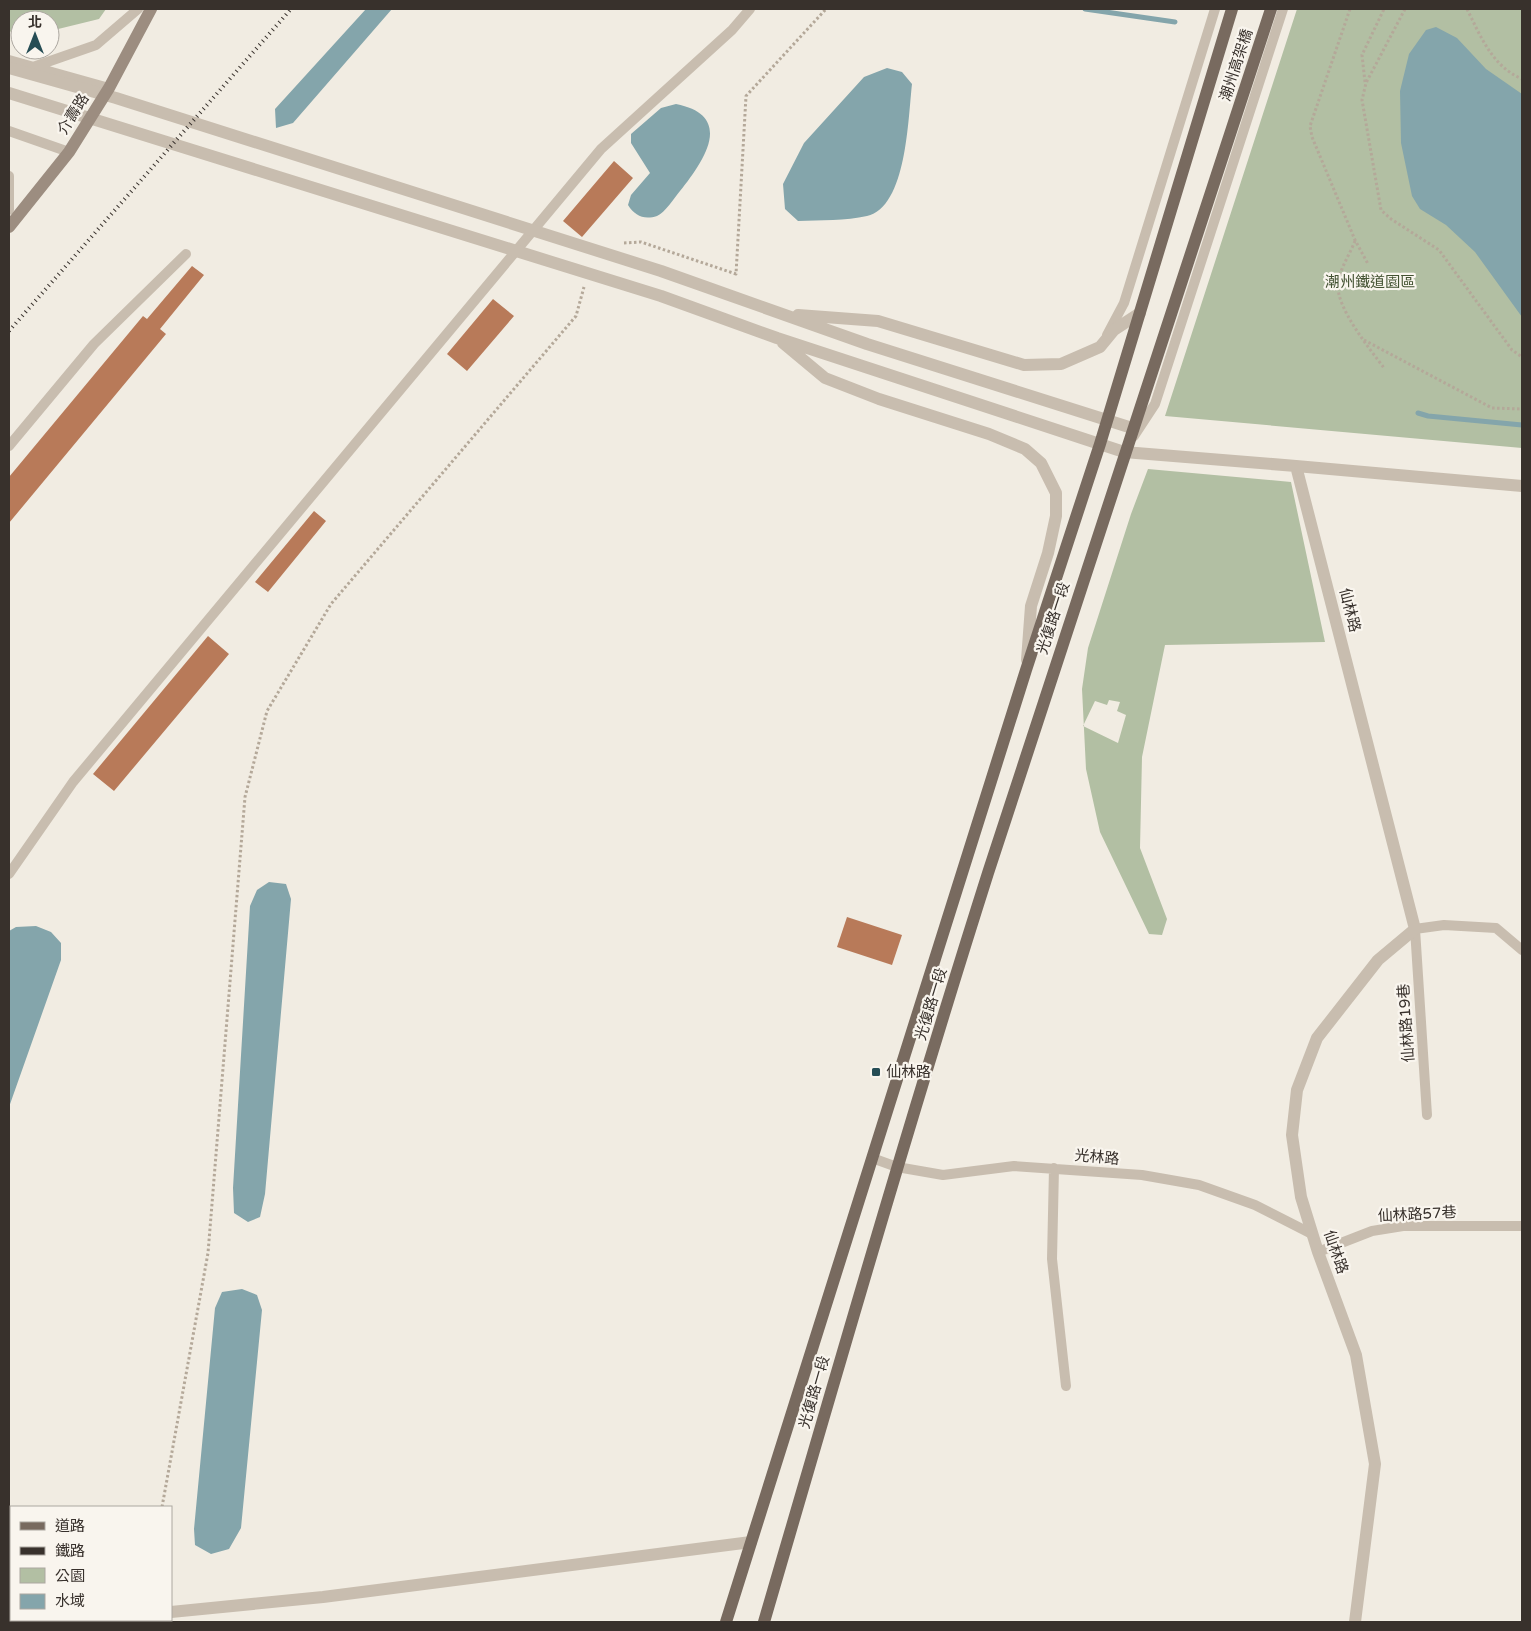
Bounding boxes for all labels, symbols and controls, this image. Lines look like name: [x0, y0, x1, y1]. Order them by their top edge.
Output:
north arrow: [10, 10, 60, 60]
text: 北: [28, 14, 42, 31]
street label: 潮州高架橋: [1216, 27, 1256, 103]
street label: 介壽路: [53, 90, 93, 138]
park label: 潮州鐵道園區: [1325, 273, 1415, 291]
street label: 光復路一段: [1033, 580, 1073, 656]
street label: 仙林路: [1336, 586, 1364, 634]
street label: 光復路一段: [911, 965, 951, 1043]
street label: 仙林路19巷: [1394, 983, 1418, 1063]
place label: 仙林路: [886, 1063, 931, 1081]
marker: 仙林路: [870, 1066, 882, 1078]
street label: 光林路: [1074, 1146, 1120, 1168]
street label: 仙林路57巷: [1377, 1203, 1457, 1225]
street label: 仙林路: [1320, 1228, 1352, 1276]
street label: 光復路一段: [795, 1353, 833, 1431]
legend: [10, 1506, 172, 1621]
text: 道路: [55, 1517, 85, 1535]
text: 鐵路: [55, 1542, 85, 1560]
text: 公園: [55, 1567, 85, 1585]
text: 水域: [55, 1592, 85, 1610]

